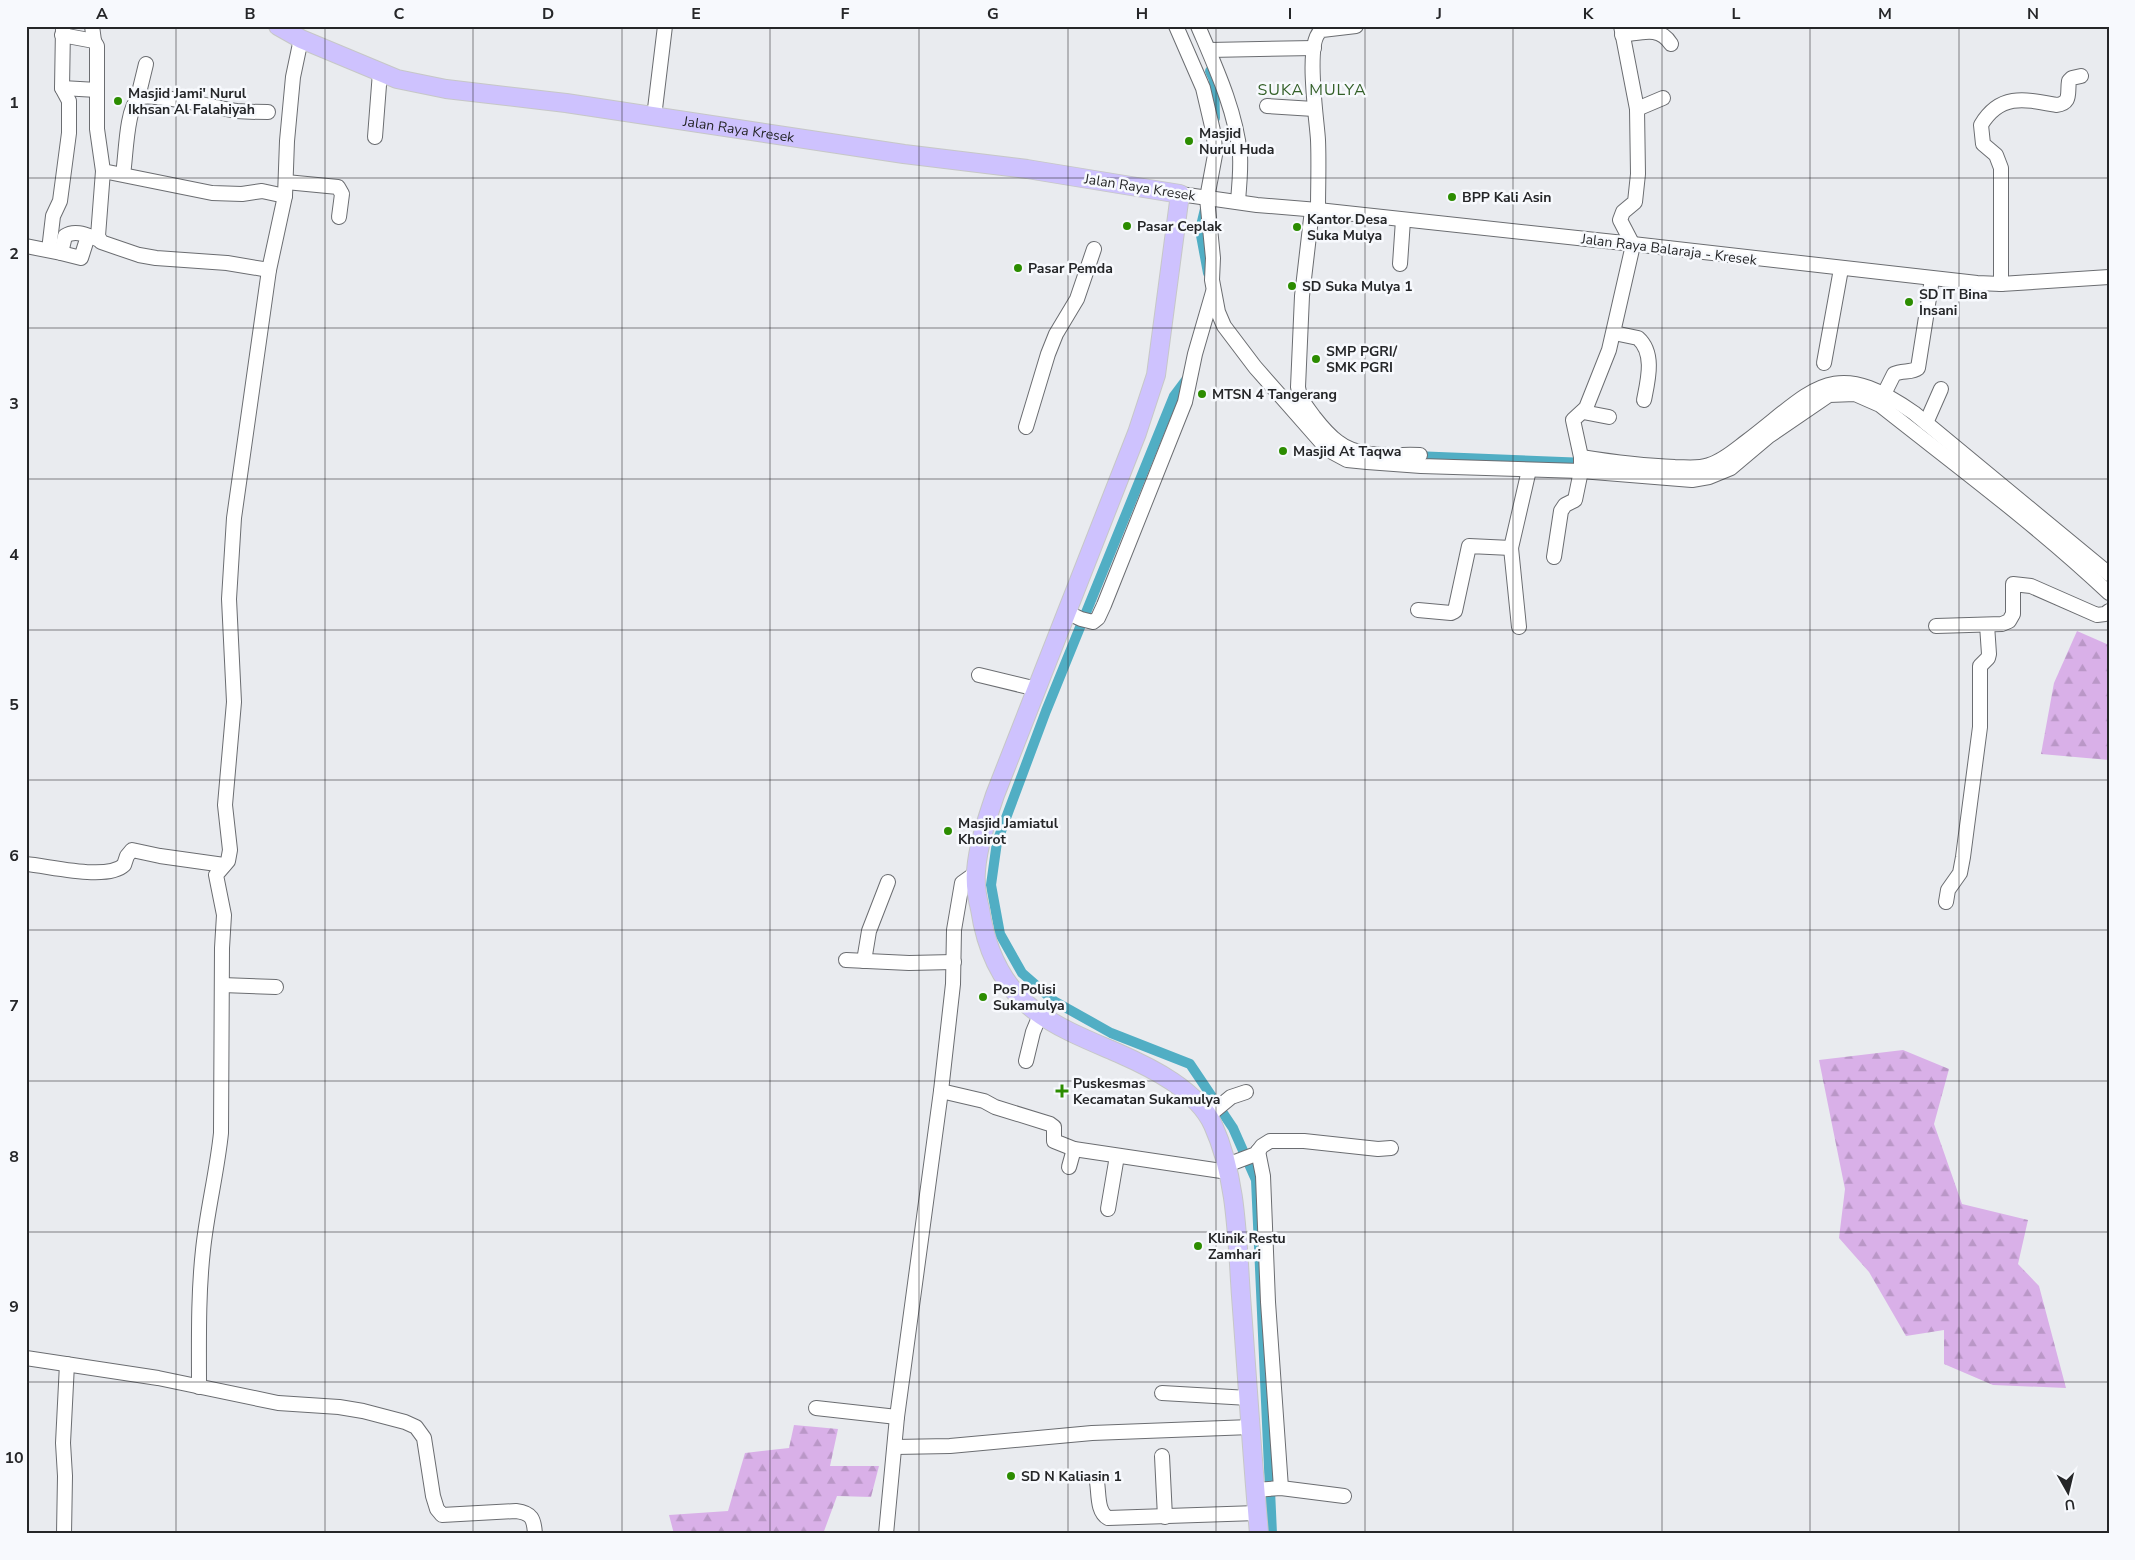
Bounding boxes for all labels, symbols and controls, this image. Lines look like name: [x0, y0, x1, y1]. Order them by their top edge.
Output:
text: A: [96, 3, 108, 25]
text: B: [244, 3, 256, 25]
text: C: [394, 3, 405, 25]
text: D: [542, 3, 554, 25]
text: E: [691, 3, 701, 25]
text: F: [841, 3, 850, 25]
text: G: [987, 3, 999, 25]
text: H: [1136, 3, 1148, 25]
text: I: [1288, 3, 1292, 25]
text: J: [1435, 3, 1442, 25]
text: K: [1583, 3, 1595, 25]
text: L: [1732, 3, 1741, 25]
text: M: [1878, 3, 1892, 25]
text: N: [2027, 3, 2039, 25]
district label: SUKA MULYA: [1257, 79, 1367, 101]
place label: Masjid Jami' Nurul Ikhsan Al Falahiyah: [128, 84, 255, 119]
text: 1: [9, 92, 19, 114]
marker: Masjid Jami' Nurul Ikhsan Al Falahiyah: [112, 95, 124, 107]
street label: Jalan Raya Kresek: [681, 112, 797, 147]
place label: Masjid Nurul Huda: [1199, 124, 1274, 159]
marker: Masjid Nurul Huda: [1183, 135, 1195, 147]
street label: Jalan Raya Kresek: [1082, 169, 1198, 206]
place label: BPP Kali Asin: [1462, 188, 1551, 207]
marker: BPP Kali Asin: [1446, 191, 1458, 203]
place label: Kantor Desa Suka Mulya: [1307, 210, 1388, 245]
place label: Pasar Ceplak: [1137, 217, 1222, 236]
marker: Pasar Ceplak: [1121, 220, 1133, 232]
marker: Kantor Desa Suka Mulya: [1291, 221, 1303, 233]
street label: Jalan Raya Balaraja - Kresek: [1579, 229, 1759, 270]
text: 2: [9, 243, 19, 265]
place label: Pasar Pemda: [1028, 259, 1113, 278]
marker: Pasar Pemda: [1012, 262, 1024, 274]
place label: SD Suka Mulya 1: [1302, 277, 1413, 296]
marker: SD Suka Mulya 1: [1286, 280, 1298, 292]
place label: SD IT Bina Insani: [1919, 285, 1988, 320]
marker: SD IT Bina Insani: [1903, 296, 1915, 308]
place label: SMP PGRI/ SMK PGRI: [1326, 342, 1398, 377]
marker: SMP PGRI/ SMK PGRI: [1310, 353, 1322, 365]
place label: MTSN 4 Tangerang: [1212, 385, 1337, 404]
marker: MTSN 4 Tangerang: [1196, 388, 1208, 400]
text: 3: [9, 393, 19, 415]
place label: Masjid At Taqwa: [1293, 442, 1402, 461]
marker: Masjid At Taqwa: [1277, 445, 1289, 457]
text: 4: [9, 544, 19, 566]
text: 5: [9, 694, 19, 716]
place label: Masjid Jamiatul Khoirot: [958, 814, 1059, 849]
marker: Masjid Jamiatul Khoirot: [942, 825, 954, 837]
text: 6: [9, 845, 19, 867]
place label: Pos Polisi Sukamulya: [993, 980, 1065, 1015]
marker: Pos Polisi Sukamulya: [977, 991, 989, 1003]
text: 7: [9, 995, 19, 1017]
place label: Puskesmas Kecamatan Sukamulya: [1073, 1074, 1220, 1109]
marker: Puskesmas Kecamatan Sukamulya: [1055, 1084, 1069, 1098]
text: 8: [9, 1146, 19, 1168]
place label: Klinik Restu Zamhari: [1208, 1229, 1286, 1264]
marker: Klinik Restu Zamhari: [1192, 1240, 1204, 1252]
text: 9: [9, 1296, 19, 1318]
text: 10: [4, 1447, 24, 1469]
place label: SD N Kaliasin 1: [1021, 1467, 1122, 1486]
north arrow: [2042, 1468, 2092, 1518]
marker: SD N Kaliasin 1: [1005, 1470, 1017, 1482]
text: U: [2063, 1494, 2076, 1515]

